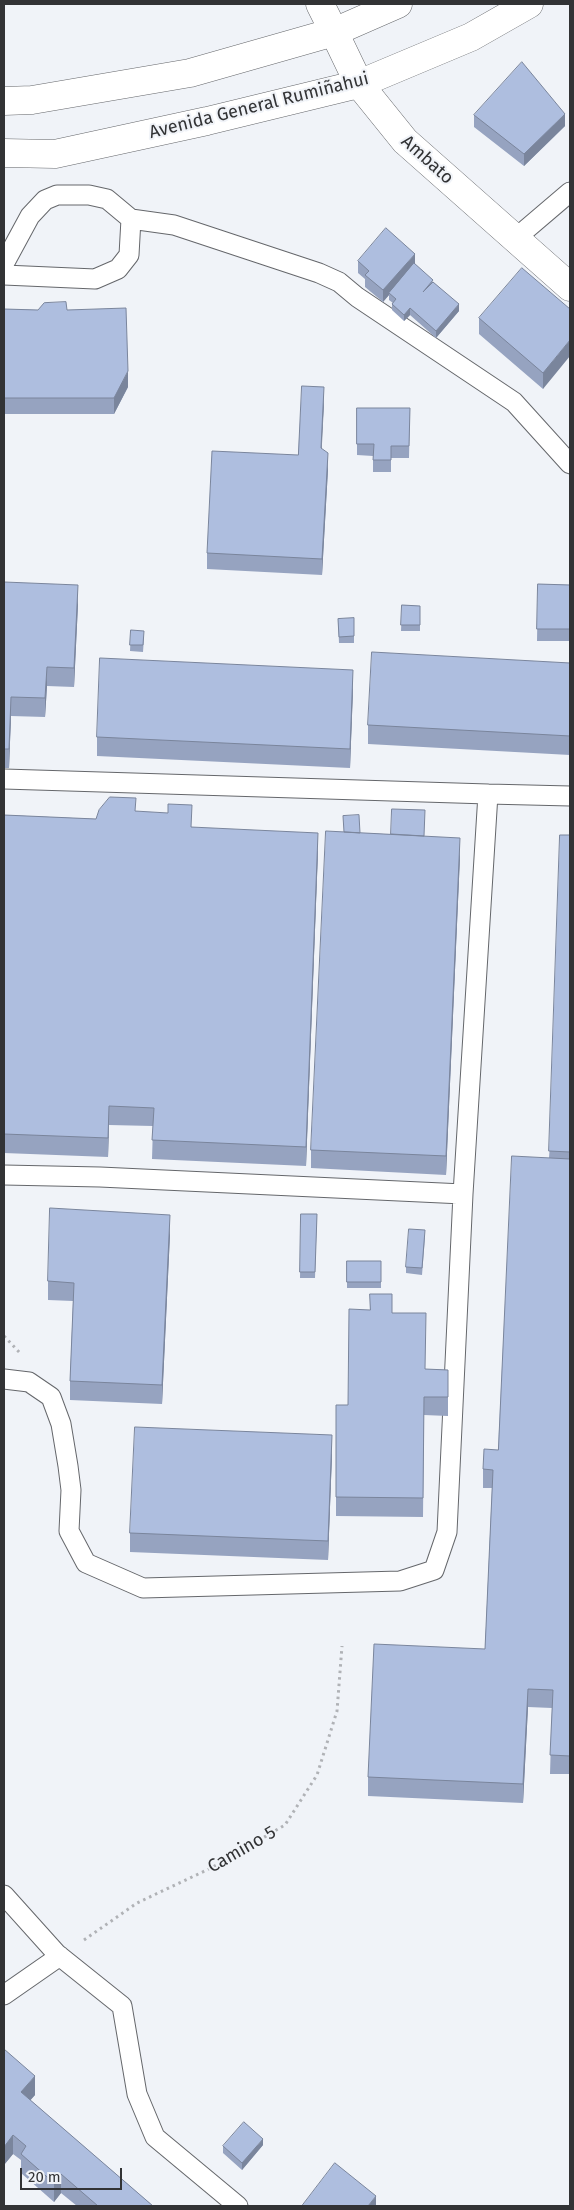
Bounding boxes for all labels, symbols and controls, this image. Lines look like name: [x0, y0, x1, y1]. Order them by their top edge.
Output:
street label: Avenida General Rumiñahui: [147, 68, 371, 144]
street label: Ambato: [396, 131, 458, 189]
street label: Camino 5: [204, 1822, 280, 1878]
scale bar: [22, 2158, 125, 2190]
text: 20 m: [28, 2168, 61, 2186]

